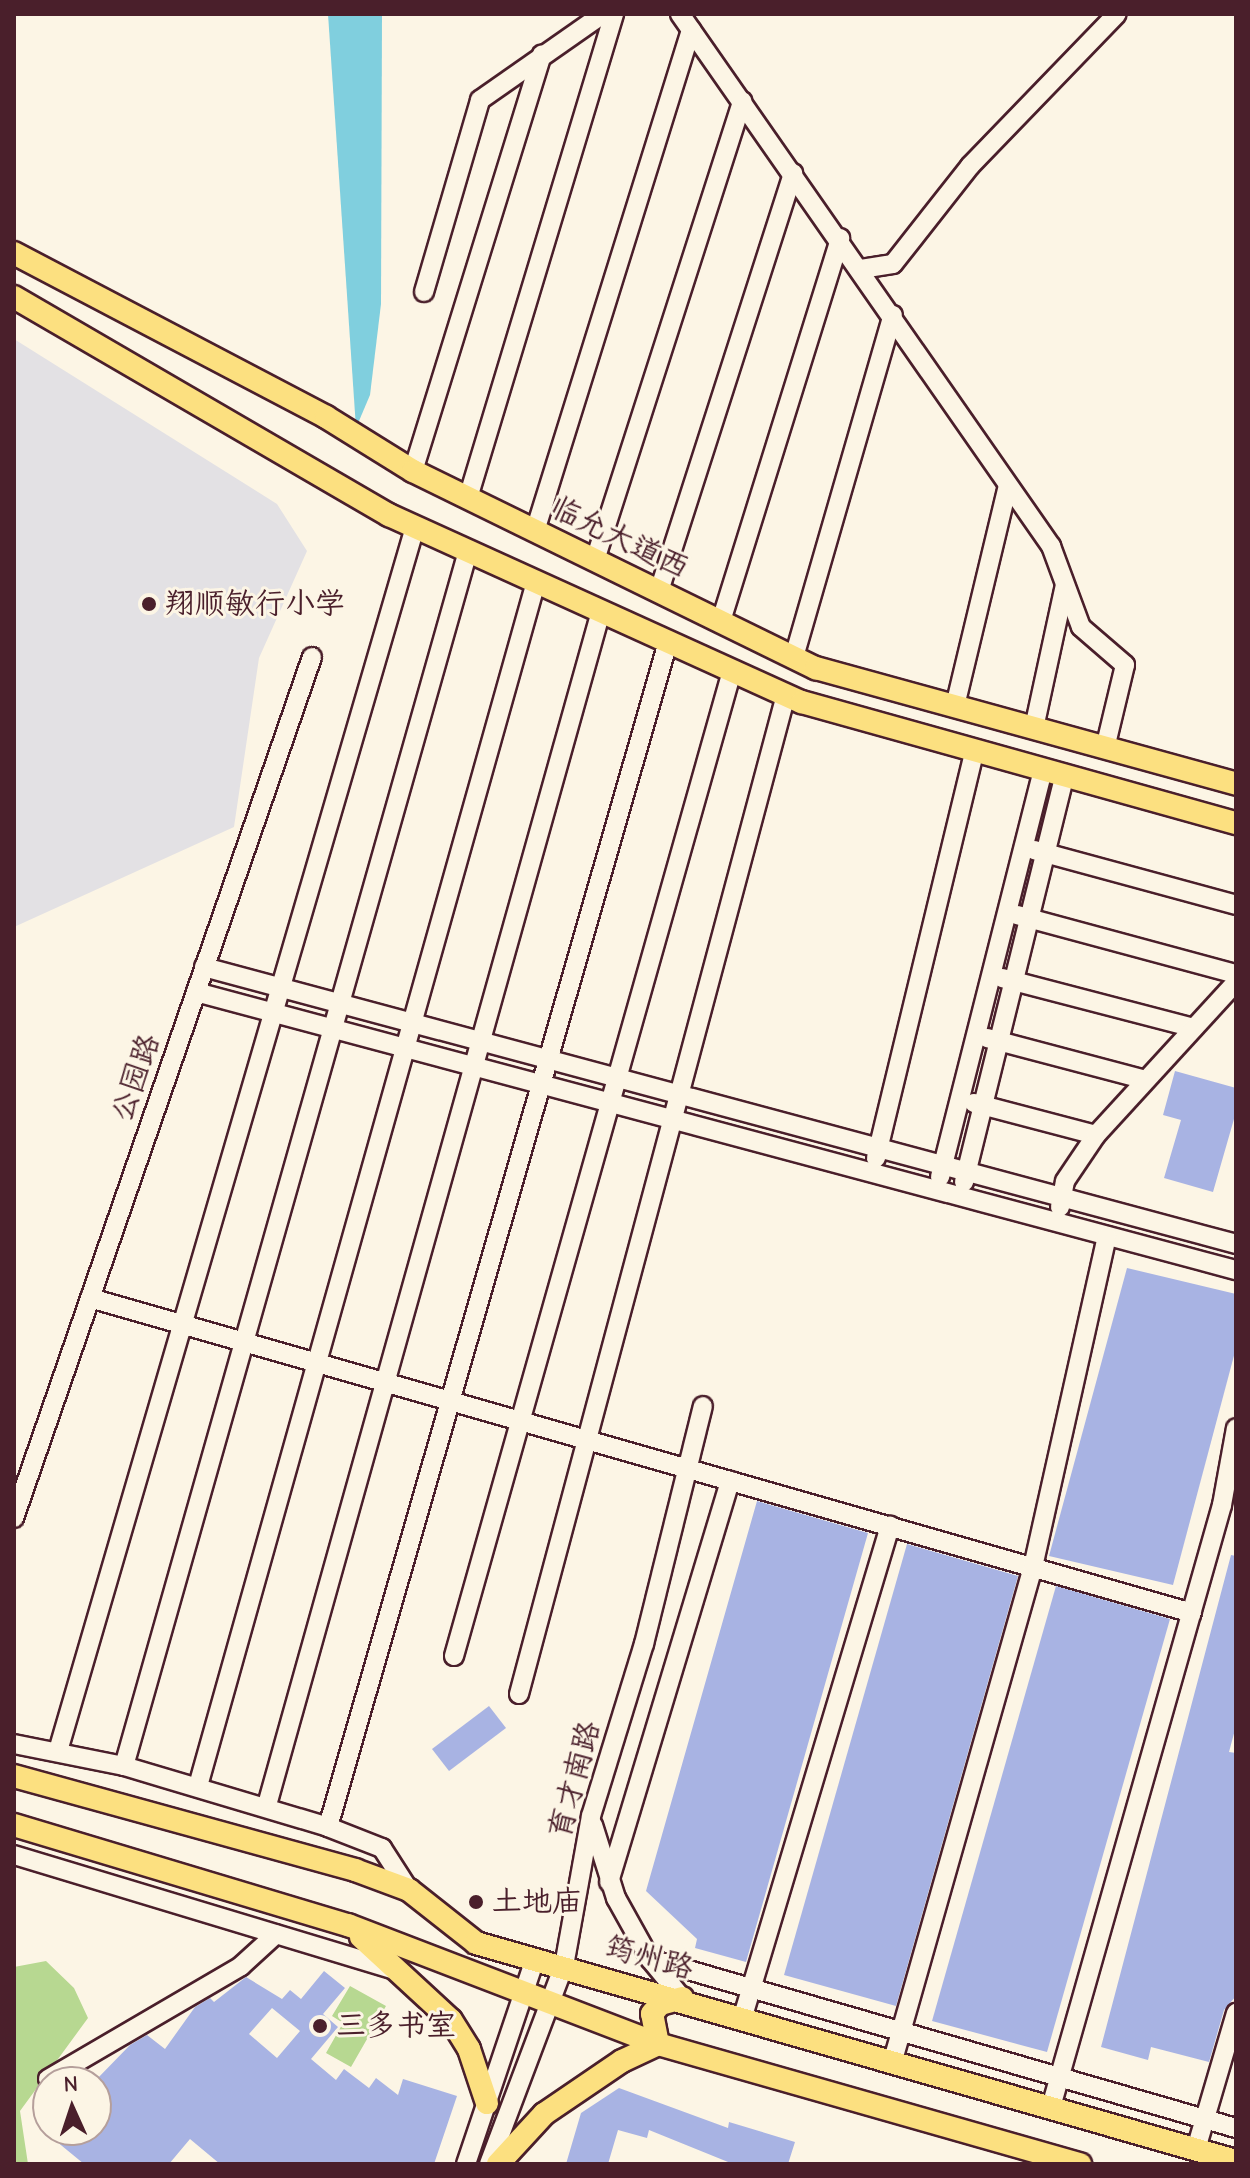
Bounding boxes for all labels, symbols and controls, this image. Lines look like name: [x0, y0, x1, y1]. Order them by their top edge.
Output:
street label: 临允大道西: [544, 489, 694, 587]
place label: 翔顺敏行小学: [165, 586, 345, 622]
marker: 翔顺敏行小学: [140, 595, 158, 613]
street label: 公园路: [104, 1030, 168, 1126]
street label: 育才南路: [542, 1717, 608, 1843]
place label: 土地庙: [492, 1884, 582, 1920]
marker: 土地庙: [467, 1893, 485, 1911]
street label: 筠州路: [601, 1929, 697, 1987]
place label: 三多书室: [336, 2008, 456, 2044]
marker: 三多书室: [311, 2017, 329, 2035]
north arrow: [32, 2066, 112, 2146]
text: N: [63, 2071, 79, 2097]

